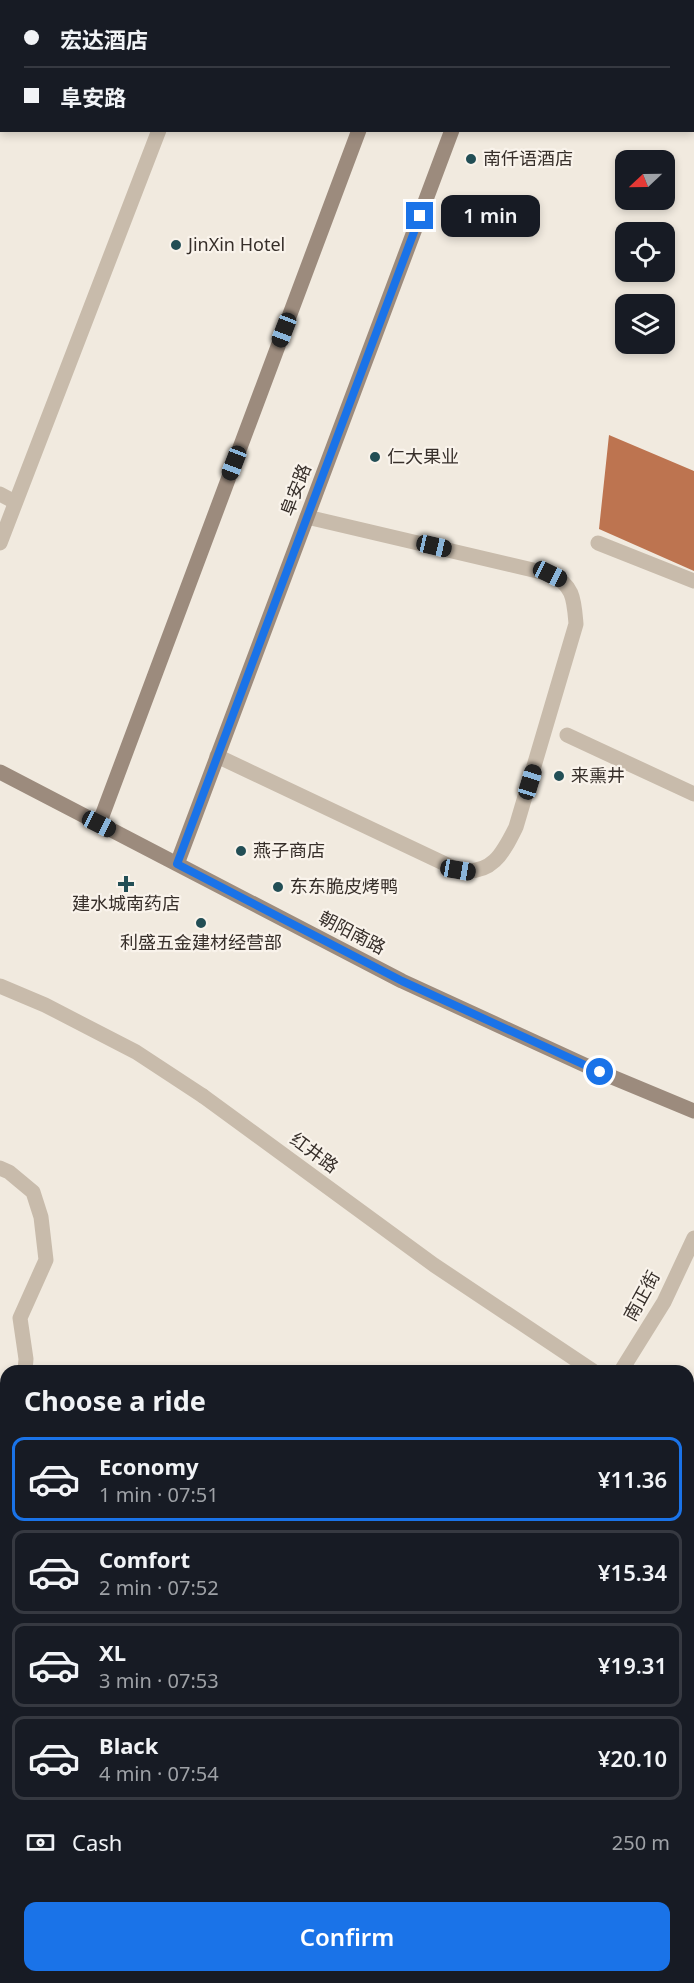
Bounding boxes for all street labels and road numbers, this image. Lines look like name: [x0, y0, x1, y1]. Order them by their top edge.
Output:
street label: 阜安路: [274, 460, 316, 519]
street label: 朝阳南路: [315, 905, 390, 959]
street label: 红井路: [286, 1127, 343, 1178]
street label: 南正街: [618, 1266, 665, 1325]

